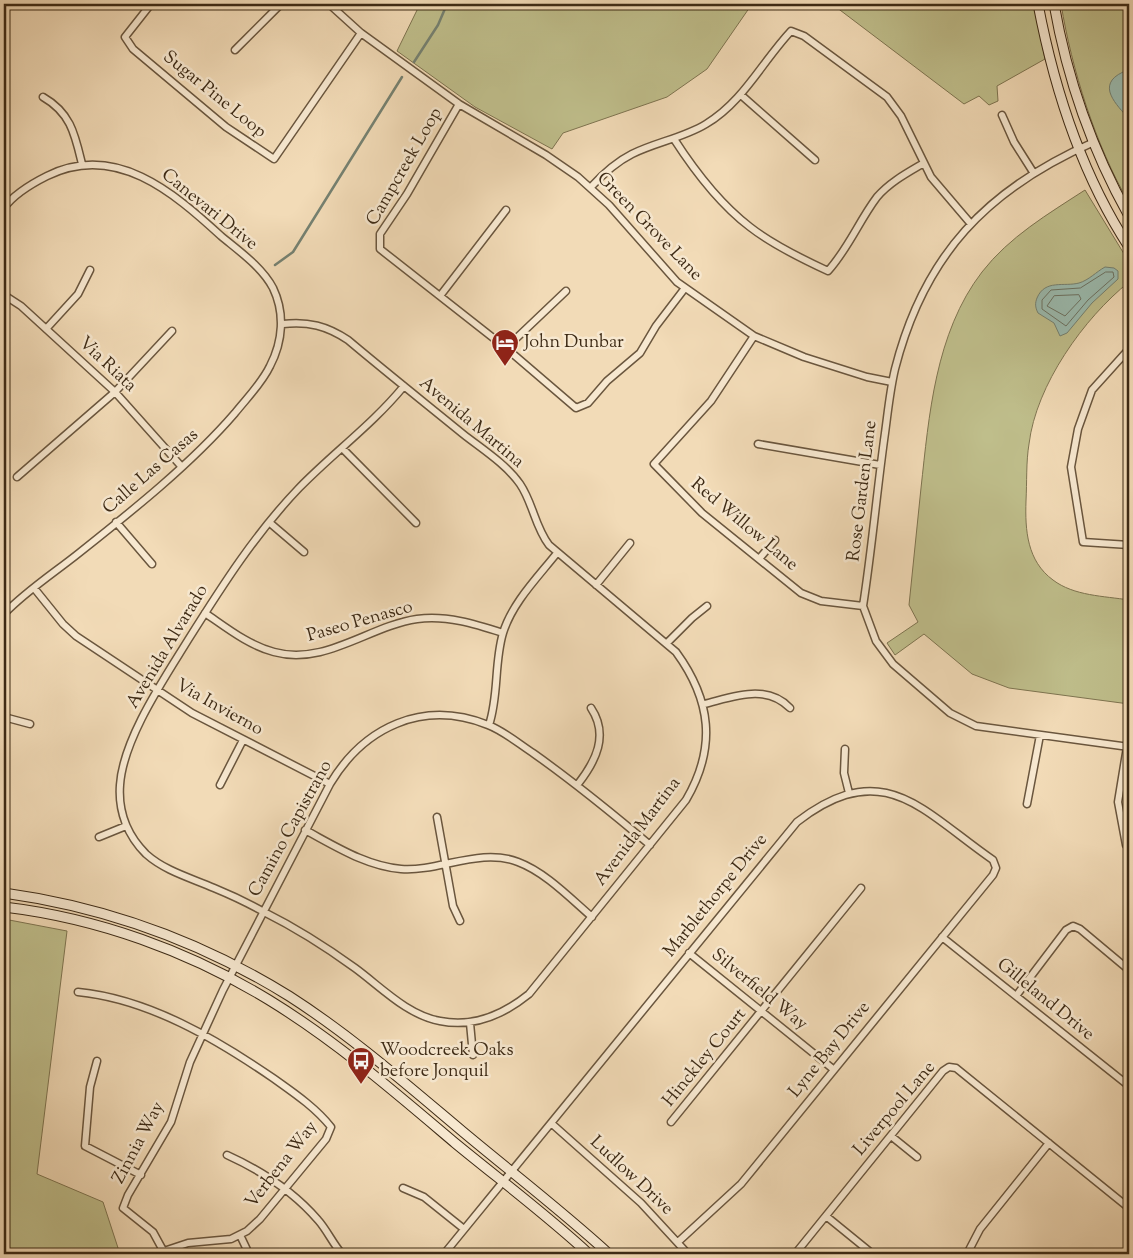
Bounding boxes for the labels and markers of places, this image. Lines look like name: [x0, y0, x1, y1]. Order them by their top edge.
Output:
hotel icon: John Dunbar: [490, 328, 520, 367]
place label: John Dunbar: [523, 330, 624, 356]
place label: Woodcreek Oaks before Jonquil: [380, 1038, 514, 1085]
bus stop icon: Woodcreek Oaks before Jonquil: [346, 1046, 376, 1085]

